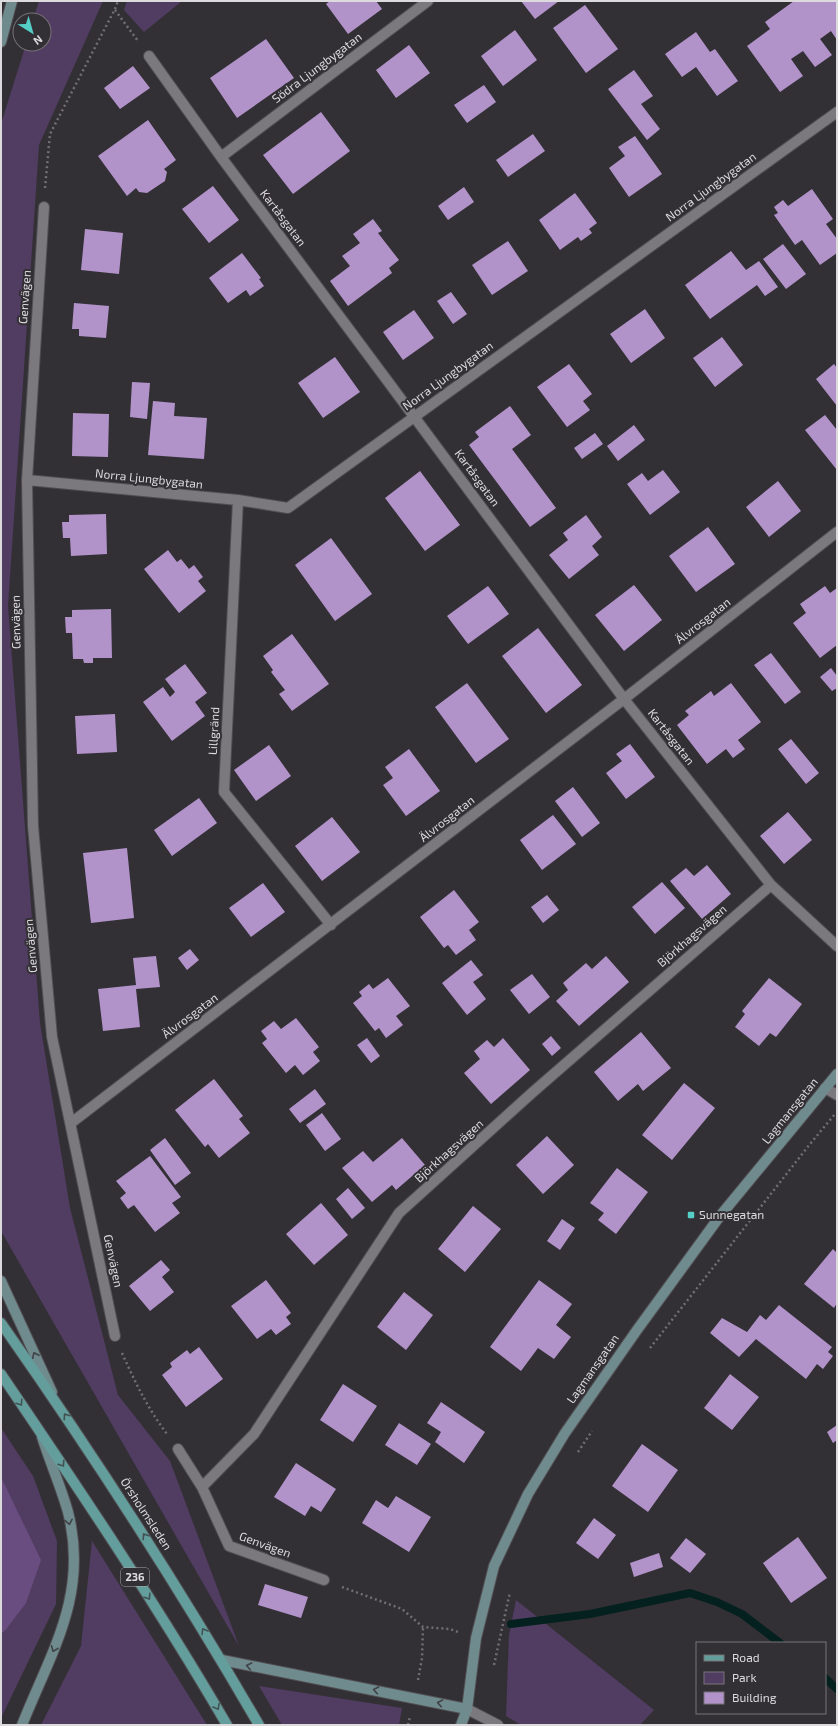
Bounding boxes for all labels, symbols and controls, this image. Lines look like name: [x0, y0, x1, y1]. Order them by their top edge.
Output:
north arrow: [12, 12, 52, 52]
street label: Södra Ljungbygatan: [269, 29, 365, 106]
text: N: [31, 33, 45, 48]
street label: Norra Ljungbygatan: [663, 149, 759, 224]
street label: Kartåsgatan: [258, 186, 310, 248]
street label: Genvägen: [15, 270, 33, 324]
street label: Norra Ljungbygatan: [400, 338, 496, 413]
street label: Kartåsgatan: [452, 446, 503, 509]
street label: Norra Ljungbygatan: [94, 465, 204, 492]
street label: Älvrosgatan: [672, 594, 733, 646]
street label: Genvägen: [8, 595, 22, 649]
street label: Kartåsgatan: [646, 706, 698, 767]
street label: Lillgränd: [205, 707, 221, 755]
street label: Älvrosgatan: [416, 792, 477, 844]
street label: Björkhagsvägen: [654, 901, 730, 970]
street label: Genvägen: [21, 919, 39, 974]
street label: Älvrosgatan: [159, 990, 220, 1041]
street label: Lagmansgatan: [758, 1074, 820, 1146]
street label: Björkhagsvägen: [411, 1116, 486, 1185]
place label: Sunnegatan: [699, 1207, 764, 1221]
marker: Sunnegatan: [686, 1210, 696, 1220]
street label: Genvägen: [102, 1233, 126, 1289]
street label: Lagmansgatan: [563, 1331, 621, 1406]
one-way arrow: [32, 1351, 40, 1359]
one-way arrow: [16, 1399, 23, 1406]
one-way arrow: [63, 1413, 70, 1420]
one-way arrow: [57, 1460, 65, 1467]
street label: Örsholmsleden: [118, 1475, 175, 1552]
one-way arrow: [64, 1519, 73, 1525]
street label: Genvägen: [238, 1528, 293, 1560]
one-way arrow: [142, 1533, 149, 1540]
road number: 236: [121, 1568, 149, 1586]
one-way arrow: [143, 1592, 150, 1599]
one-way arrow: [201, 1628, 208, 1635]
legend: [696, 1642, 826, 1714]
one-way arrow: [51, 1645, 59, 1652]
text: Road: [732, 1650, 760, 1664]
one-way arrow: [245, 1662, 252, 1670]
text: Park: [732, 1670, 757, 1684]
one-way arrow: [373, 1687, 379, 1695]
text: Building: [732, 1690, 777, 1704]
one-way arrow: [437, 1700, 444, 1708]
one-way arrow: [212, 1703, 219, 1710]

